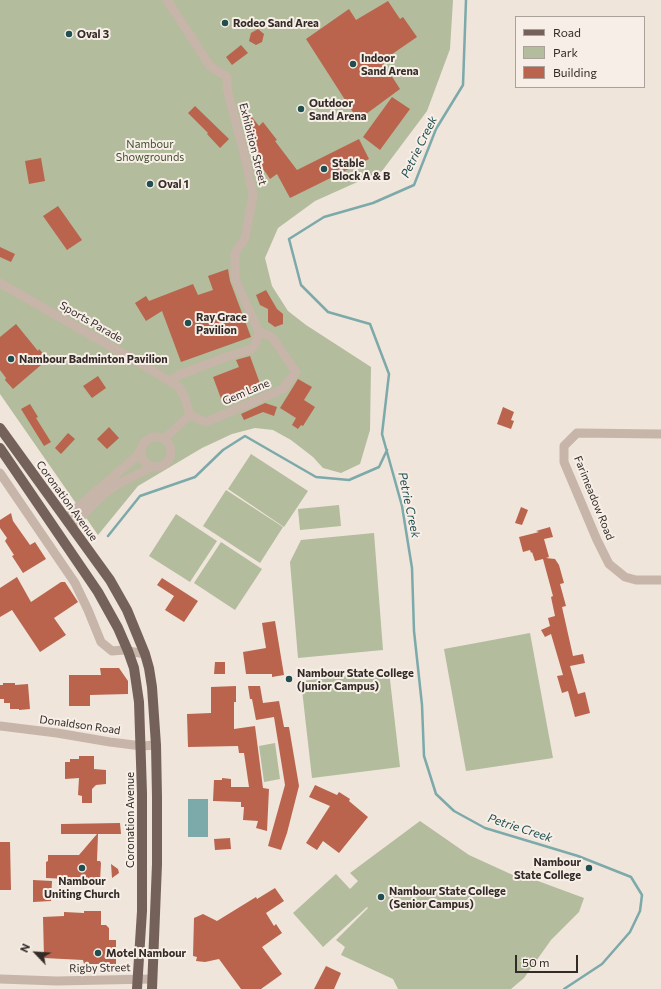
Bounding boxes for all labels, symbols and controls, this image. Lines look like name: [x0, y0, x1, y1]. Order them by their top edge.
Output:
place label: Rodeo Sand Area: [233, 16, 319, 30]
legend: [515, 16, 645, 88]
marker: Rodeo Sand Area: [220, 18, 230, 28]
text: Road: [553, 25, 581, 39]
place label: Oval 3: [77, 27, 109, 41]
marker: Oval 3: [64, 29, 74, 39]
text: Park: [553, 45, 578, 59]
place label: Indoor Sand Arena: [361, 51, 419, 77]
marker: Indoor Sand Arena: [348, 59, 358, 69]
text: Building: [553, 65, 597, 79]
place label: Outdoor Sand Arena: [309, 96, 367, 122]
street label: Exhibition Street: [236, 102, 270, 186]
marker: Outdoor Sand Arena: [296, 104, 306, 114]
water label: Petrie Creek: [398, 114, 440, 180]
park label: Nambour Showgrounds: [116, 137, 184, 163]
place label: Stable Block A & B: [332, 156, 390, 182]
marker: Stable Block A & B: [319, 164, 329, 174]
place label: Oval 1: [158, 177, 189, 191]
marker: Oval 1: [145, 179, 155, 189]
street label: Sports Parade: [57, 299, 125, 345]
place label: Ray Grace Pavilion: [196, 310, 247, 336]
marker: Ray Grace Pavilion: [183, 318, 193, 328]
place label: Nambour Badminton Pavilion: [19, 352, 168, 366]
marker: Nambour Badminton Pavilion: [6, 354, 16, 364]
street label: Gem Lane: [221, 376, 271, 408]
street label: Farimeadow Road: [571, 454, 617, 542]
street label: Coronation Avenue: [33, 458, 101, 544]
water label: Petrie Creek: [395, 471, 423, 539]
place label: Nambour State College (Junior Campus): [297, 666, 414, 692]
marker: Nambour State College (Junior Campus): [284, 674, 294, 684]
street label: Donaldson Road: [39, 713, 121, 737]
street label: Coronation Avenue: [123, 772, 137, 868]
water label: Petrie Creek: [486, 811, 554, 845]
place label: Nambour State College: [514, 855, 581, 881]
marker: Nambour Uniting Church: [77, 863, 87, 873]
marker: Nambour State College: [584, 863, 594, 873]
place label: Nambour Uniting Church: [44, 874, 120, 900]
place label: Nambour State College (Senior Campus): [389, 884, 506, 910]
marker: Nambour State College (Senior Campus): [376, 892, 386, 902]
north arrow: [16, 933, 56, 973]
text: N: [17, 941, 32, 954]
place label: Motel Nambour: [106, 946, 186, 960]
scale bar: [517, 947, 580, 973]
marker: Motel Nambour: [93, 948, 103, 958]
text: 50 m: [522, 955, 550, 969]
street label: Rigby Street: [69, 961, 131, 975]

